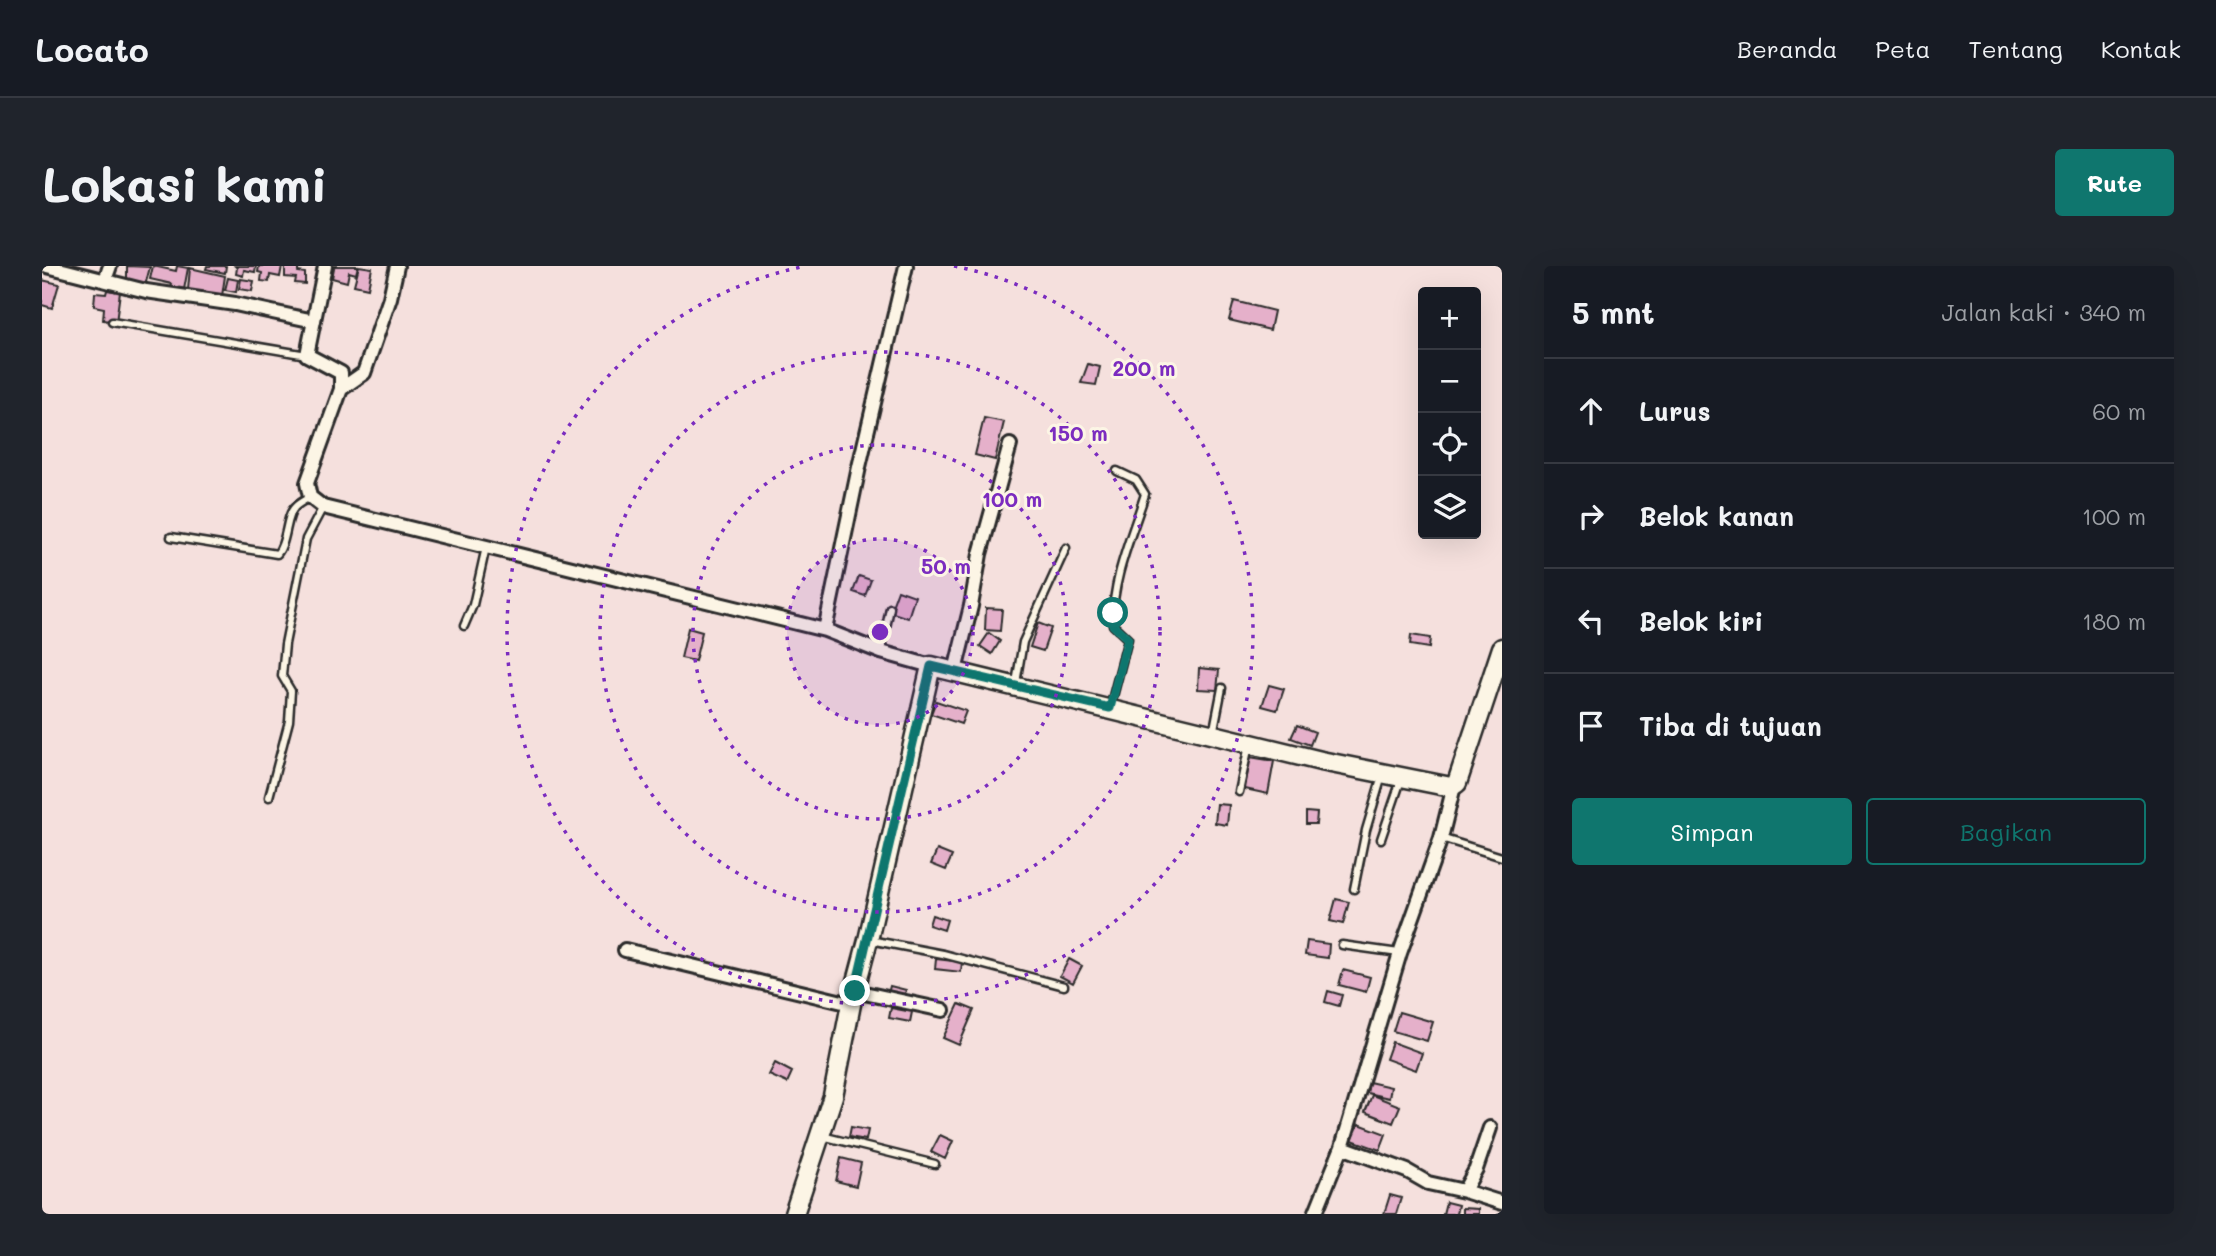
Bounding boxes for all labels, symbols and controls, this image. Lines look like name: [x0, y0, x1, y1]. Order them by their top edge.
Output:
text: Locato: [35, 27, 149, 70]
text: Beranda: [1737, 33, 1837, 64]
text: Peta: [1875, 33, 1930, 64]
text: Tentang: [1968, 33, 2063, 64]
text: Kontak: [2101, 33, 2181, 64]
button: Rute: [2055, 149, 2174, 216]
text: Lokasi kami: [42, 151, 328, 214]
map controls: [1418, 287, 1481, 539]
button: +: [1418, 287, 1481, 350]
text: 5 mnt: [1572, 292, 1655, 332]
text: Jalan kaki · 340 m: [1941, 297, 2146, 327]
button: −: [1418, 350, 1481, 413]
text: 200 m: [1113, 354, 1175, 381]
icon: ahead: [1572, 392, 1610, 430]
text: Lurus: [1639, 394, 1711, 428]
text: 60 m: [2092, 396, 2146, 426]
button: locate: [1418, 413, 1481, 476]
text: 150 m: [1048, 419, 1108, 446]
button: layers: [1418, 476, 1481, 539]
text: 100 m: [982, 485, 1042, 512]
icon: right: [1572, 497, 1610, 535]
text: Belok kanan: [1639, 499, 1794, 533]
text: 100 m: [2082, 501, 2146, 531]
text: 50 m: [921, 552, 971, 579]
route start: [1097, 597, 1128, 628]
icon: left: [1572, 602, 1610, 640]
text: Belok kiri: [1639, 604, 1763, 638]
text: 180 m: [2082, 606, 2146, 636]
centre of rings: [868, 620, 892, 644]
icon: arrive: [1572, 707, 1610, 745]
text: Tiba di tujuan: [1639, 709, 1822, 743]
button: Simpan: [1572, 798, 1852, 865]
button: Bagikan: [1866, 798, 2146, 865]
route end: [839, 975, 870, 1006]

